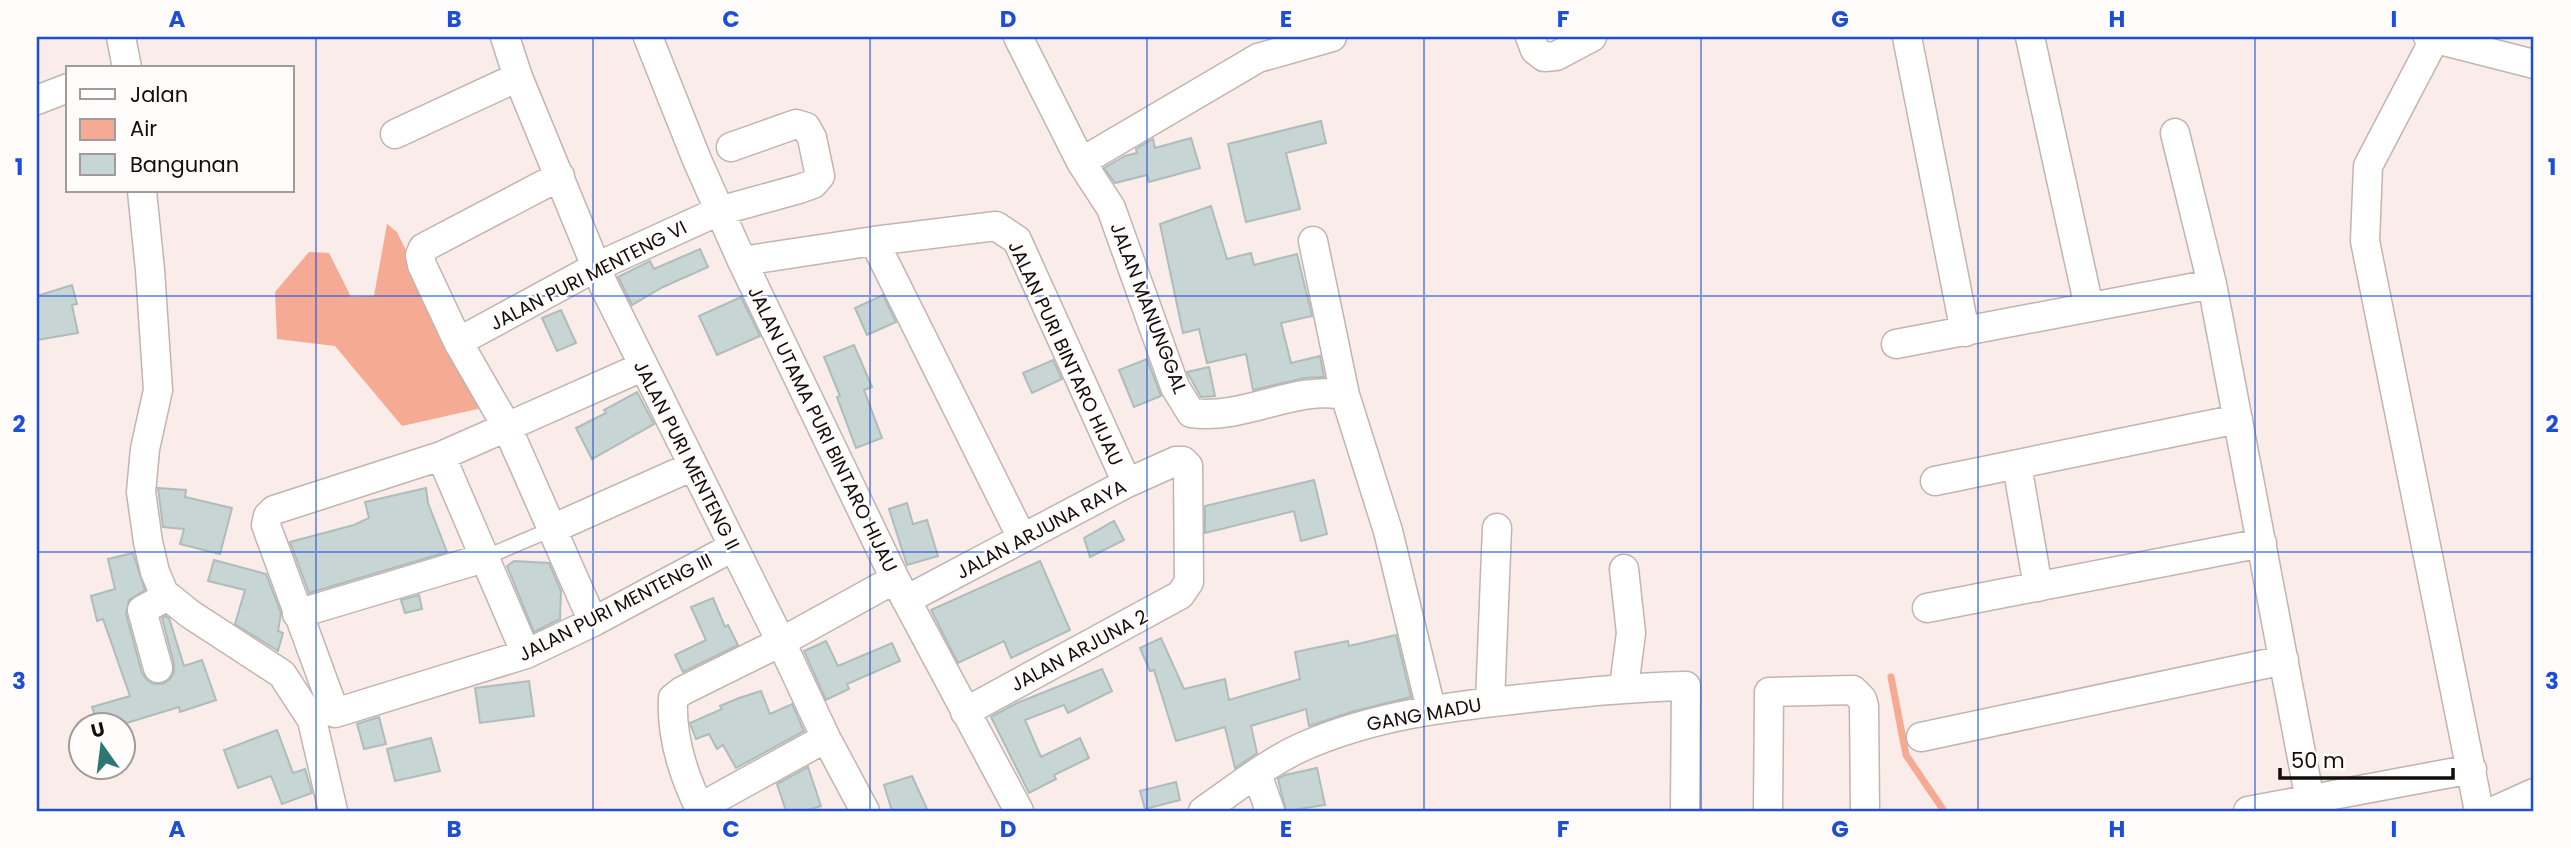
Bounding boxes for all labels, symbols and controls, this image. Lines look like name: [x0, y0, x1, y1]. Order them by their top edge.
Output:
text: A: [169, 3, 186, 35]
text: B: [446, 3, 462, 35]
text: C: [722, 3, 740, 35]
text: D: [1000, 3, 1016, 35]
text: E: [1280, 3, 1292, 35]
text: F: [1557, 3, 1569, 35]
text: G: [1831, 3, 1849, 35]
text: H: [2109, 3, 2125, 35]
text: I: [2391, 3, 2397, 35]
legend: [66, 66, 294, 192]
text: Jalan: [130, 80, 188, 109]
text: Air: [130, 114, 157, 143]
text: Bangunan: [130, 150, 239, 179]
text: 1: [15, 151, 23, 183]
text: 1: [2548, 151, 2556, 183]
street label: JALAN PURI MENTENG VI: [485, 214, 691, 337]
street label: JALAN MANUNGGAL: [1103, 219, 1194, 398]
street label: JALAN PURI BINTARO HIJAU: [1001, 236, 1130, 470]
street label: JALAN UTAMA PURI BINTARO HIJAU: [741, 282, 904, 577]
street label: JALAN PURI MENTENG II: [627, 356, 746, 555]
text: 2: [12, 408, 26, 440]
text: 2: [2545, 408, 2559, 440]
street label: JALAN ARJUNA RAYA: [951, 473, 1131, 586]
street label: JALAN PURI MENTENG III: [514, 547, 717, 668]
street label: JALAN ARJUNA 2: [1006, 603, 1153, 698]
text: 3: [12, 665, 26, 697]
text: 3: [2545, 665, 2559, 697]
street label: GANG MADU: [1365, 691, 1484, 738]
north arrow: [66, 712, 136, 782]
text: U: [88, 715, 108, 745]
scale bar: [2280, 736, 2454, 780]
text: 50 m: [2291, 746, 2345, 775]
text: A: [169, 813, 186, 845]
text: B: [446, 813, 462, 845]
text: C: [722, 813, 740, 845]
text: D: [1000, 813, 1016, 845]
text: E: [1280, 813, 1292, 845]
text: F: [1557, 813, 1569, 845]
text: G: [1831, 813, 1849, 845]
text: H: [2109, 813, 2125, 845]
text: I: [2391, 813, 2397, 845]

